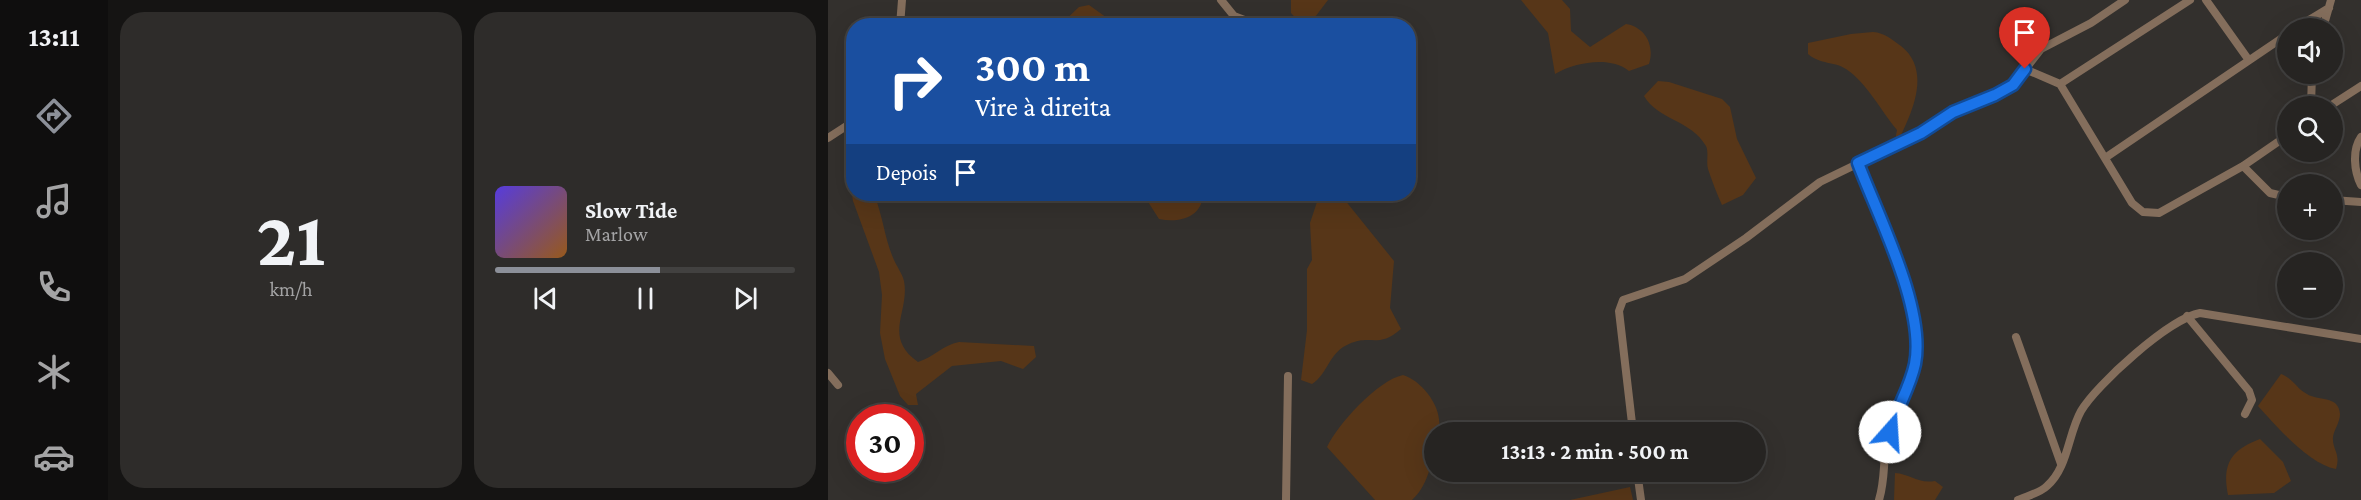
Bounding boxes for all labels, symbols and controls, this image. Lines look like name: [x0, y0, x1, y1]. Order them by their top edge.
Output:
pin: [1999, 7, 2050, 69]
icon: arrive: [2008, 16, 2041, 49]
map controls: [2277, 18, 2343, 318]
button: sound: [2277, 18, 2343, 84]
text: 13:11: [29, 22, 80, 52]
icon: right: [876, 42, 954, 120]
text: 300 m: [975, 43, 1090, 90]
text: Vire à direita: [975, 92, 1111, 122]
icon: directions: [33, 95, 75, 137]
button: search: [2277, 96, 2343, 162]
icon: arrive: [949, 156, 982, 189]
text: Depois: [876, 160, 937, 185]
button: +: [2277, 174, 2343, 240]
icon: music: [33, 180, 75, 222]
text: 21: [257, 195, 325, 282]
text: Slow Tide: [585, 198, 677, 223]
text: Marlow: [585, 223, 648, 245]
button: −: [2277, 252, 2343, 318]
icon: phone: [33, 266, 75, 308]
text: km/h: [269, 278, 313, 300]
icon: previous: [529, 282, 562, 315]
icon: pause: [629, 282, 662, 315]
icon: next: [729, 282, 762, 315]
icon: climate: [33, 351, 75, 393]
position arrow: [1858, 400, 1922, 464]
speed limit sign: 30: [846, 404, 924, 482]
icon: car: [33, 436, 75, 478]
text: 13:13 · 2 min · 500 m: [1501, 439, 1689, 464]

